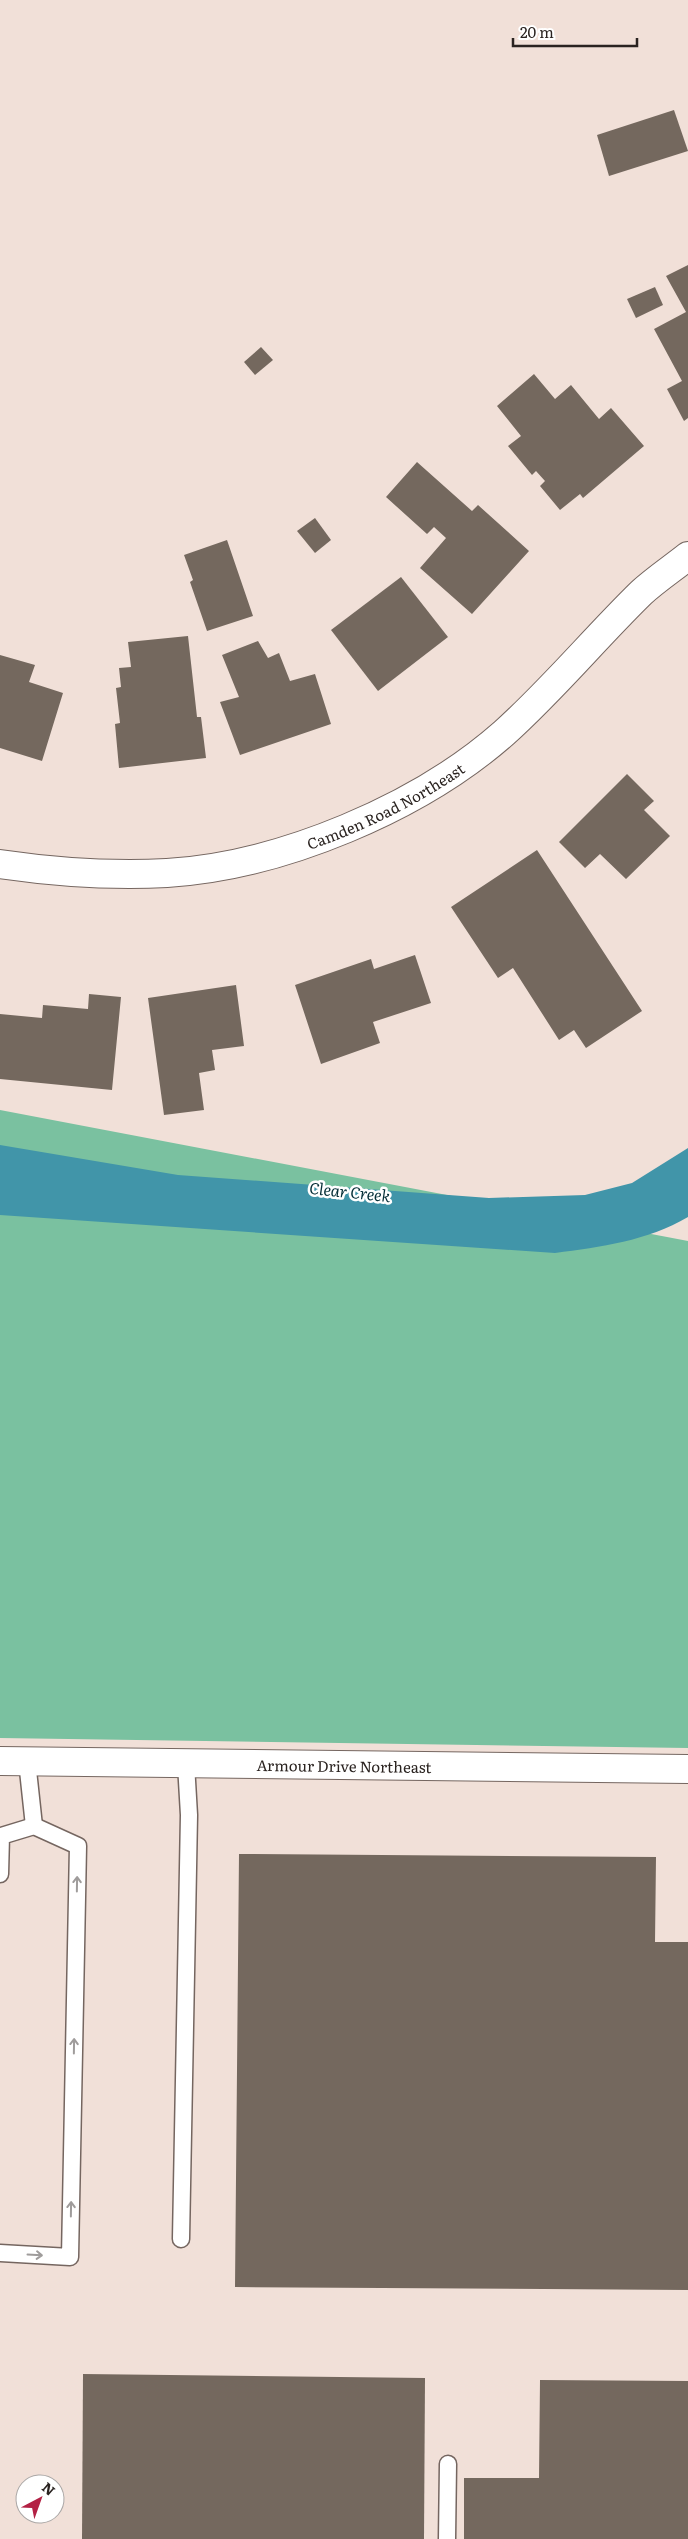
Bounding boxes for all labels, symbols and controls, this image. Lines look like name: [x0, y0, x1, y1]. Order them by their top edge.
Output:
scale bar: [513, 15, 637, 47]
text: 20 m: [520, 20, 554, 43]
street label: Camden Road Northeast: [303, 756, 469, 854]
water label: Clear Creek: [308, 1175, 392, 1207]
street label: Armour Drive Northeast: [256, 1752, 432, 1778]
one-way arrow: [73, 1876, 82, 1892]
one-way arrow: [69, 2038, 79, 2054]
one-way arrow: [66, 2201, 76, 2217]
one-way arrow: [27, 2251, 43, 2260]
north arrow: [15, 2474, 65, 2524]
text: N: [38, 2477, 60, 2500]

